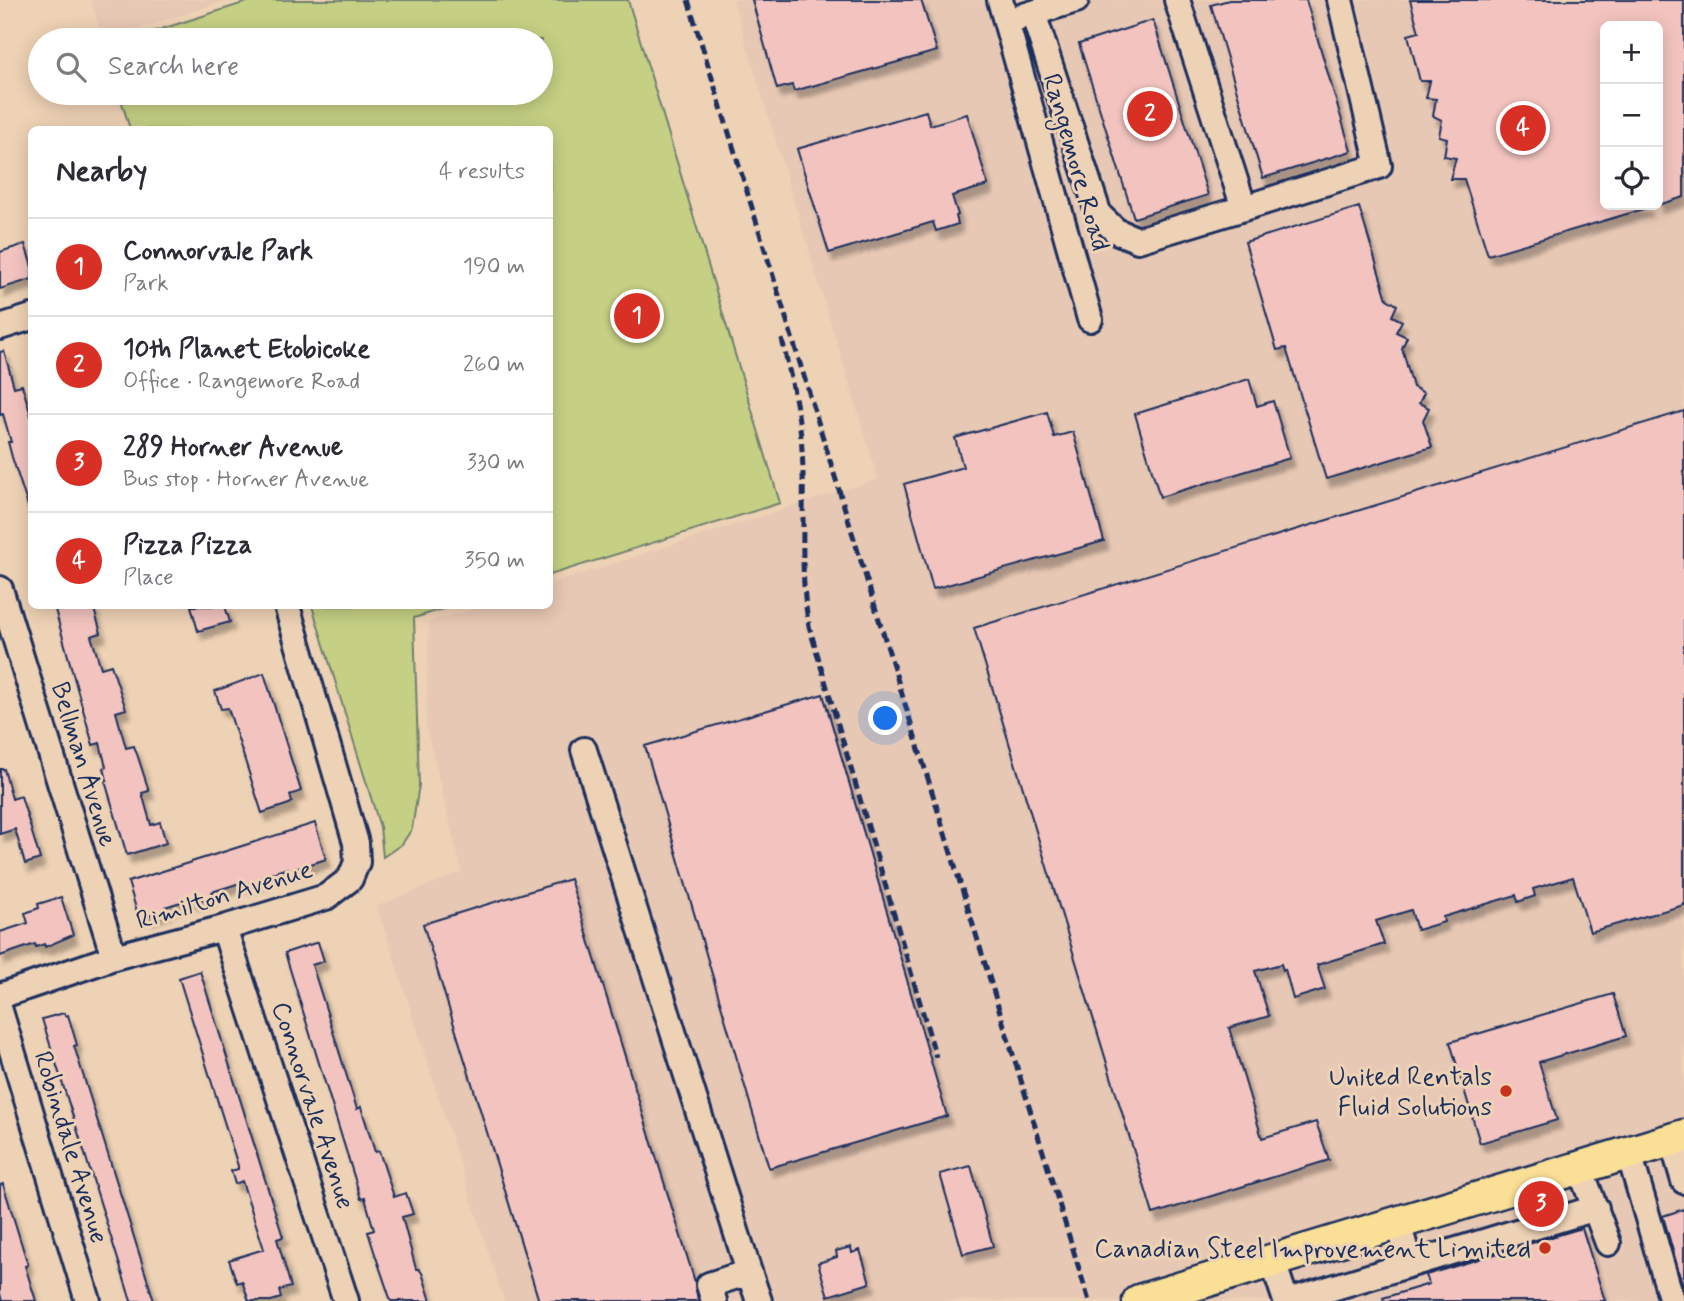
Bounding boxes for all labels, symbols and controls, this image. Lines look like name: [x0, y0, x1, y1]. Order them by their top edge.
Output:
map controls: [1600, 21, 1663, 210]
button: +: [1600, 21, 1663, 84]
search box: [28, 28, 553, 105]
icon: search: [52, 48, 90, 86]
text: Search here: [108, 50, 239, 84]
street label: Rangemore Road: [1032, 70, 1117, 256]
button: −: [1600, 84, 1663, 147]
pin: 2: [1127, 88, 1173, 140]
pin: 4: [1500, 102, 1546, 154]
button: locate: [1600, 147, 1663, 210]
text: Nearby: [56, 152, 147, 191]
text: 4 results: [439, 157, 525, 187]
text: Connorvale Park: [123, 235, 313, 269]
text: 1: [74, 252, 84, 282]
text: 190 m: [463, 252, 525, 282]
text: Park: [123, 269, 169, 299]
pin: 1: [614, 290, 660, 342]
text: 10th Planet Etobicoke: [123, 333, 370, 367]
text: 2: [73, 350, 85, 380]
text: 260 m: [463, 350, 525, 380]
text: Office · Rangemore Road: [123, 367, 360, 397]
text: 289 Horner Avenue: [123, 431, 343, 465]
text: 3: [74, 448, 84, 478]
text: 330 m: [467, 448, 525, 478]
text: Bus stop · Horner Avenue: [123, 465, 369, 495]
text: Pizza Pizza: [123, 529, 252, 563]
text: 4: [72, 546, 86, 576]
text: 350 m: [464, 546, 525, 576]
text: Place: [123, 563, 174, 593]
street label: Bellman Avenue: [42, 678, 124, 851]
your location: [868, 701, 902, 735]
street label: Rimilton Avenue: [132, 853, 317, 939]
street label: Connorvale Avenue: [263, 998, 362, 1214]
street label: Robindale Avenue: [25, 1047, 115, 1248]
place label: United Rentals Fluid Solutions: [1329, 1061, 1492, 1125]
marker: United Rentals Fluid Solutions: [1498, 1083, 1514, 1099]
pin: 3: [1518, 1178, 1564, 1230]
place label: Canadian Steel Improvement Limited: [1094, 1233, 1531, 1267]
marker: Canadian Steel Improvement Limited: [1537, 1240, 1553, 1256]

